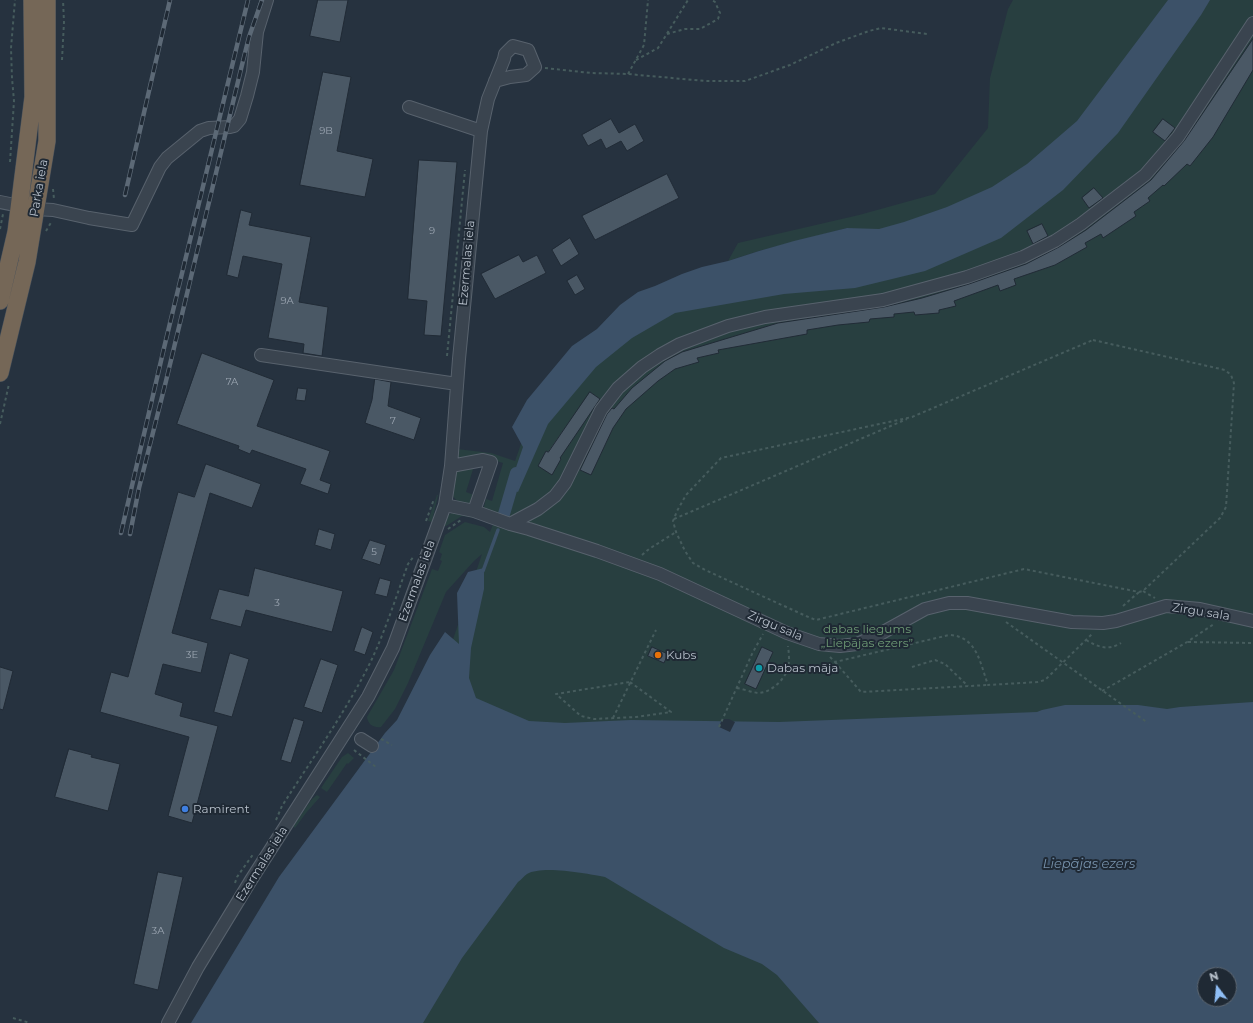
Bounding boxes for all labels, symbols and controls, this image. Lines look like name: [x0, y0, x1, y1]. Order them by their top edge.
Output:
house number: 9B: [319, 125, 333, 137]
street label: Parka iela: [27, 158, 51, 218]
street label: Ezermalas iela: [456, 220, 478, 306]
house number: 9: [429, 225, 435, 237]
house number: 9A: [280, 295, 294, 307]
house number: 7A: [226, 376, 238, 388]
house number: 7: [390, 415, 396, 427]
street label: Ezermalas iela: [396, 538, 438, 624]
house number: 5: [371, 546, 377, 558]
house number: 3: [274, 597, 280, 609]
street label: Zirgu sala: [1171, 600, 1231, 624]
street label: Zirgu sala: [745, 608, 805, 644]
park label: dabas liegums „Liepājas ezers”: [821, 622, 913, 650]
place label: Kubs: [666, 648, 696, 662]
house number: 3E: [186, 649, 198, 661]
marker: Kubs: [653, 650, 663, 660]
place label: Dabas māja: [767, 661, 838, 675]
marker: Dabas māja: [754, 663, 764, 673]
place label: Ramirent: [193, 802, 250, 816]
marker: Ramirent: [180, 804, 190, 814]
street label: Ezermalas iela: [233, 824, 291, 904]
water label: Liepājas ezers: [1043, 856, 1135, 872]
house number: 3A: [152, 925, 164, 937]
north arrow: [1197, 967, 1237, 1007]
text: N: [1208, 968, 1220, 984]

